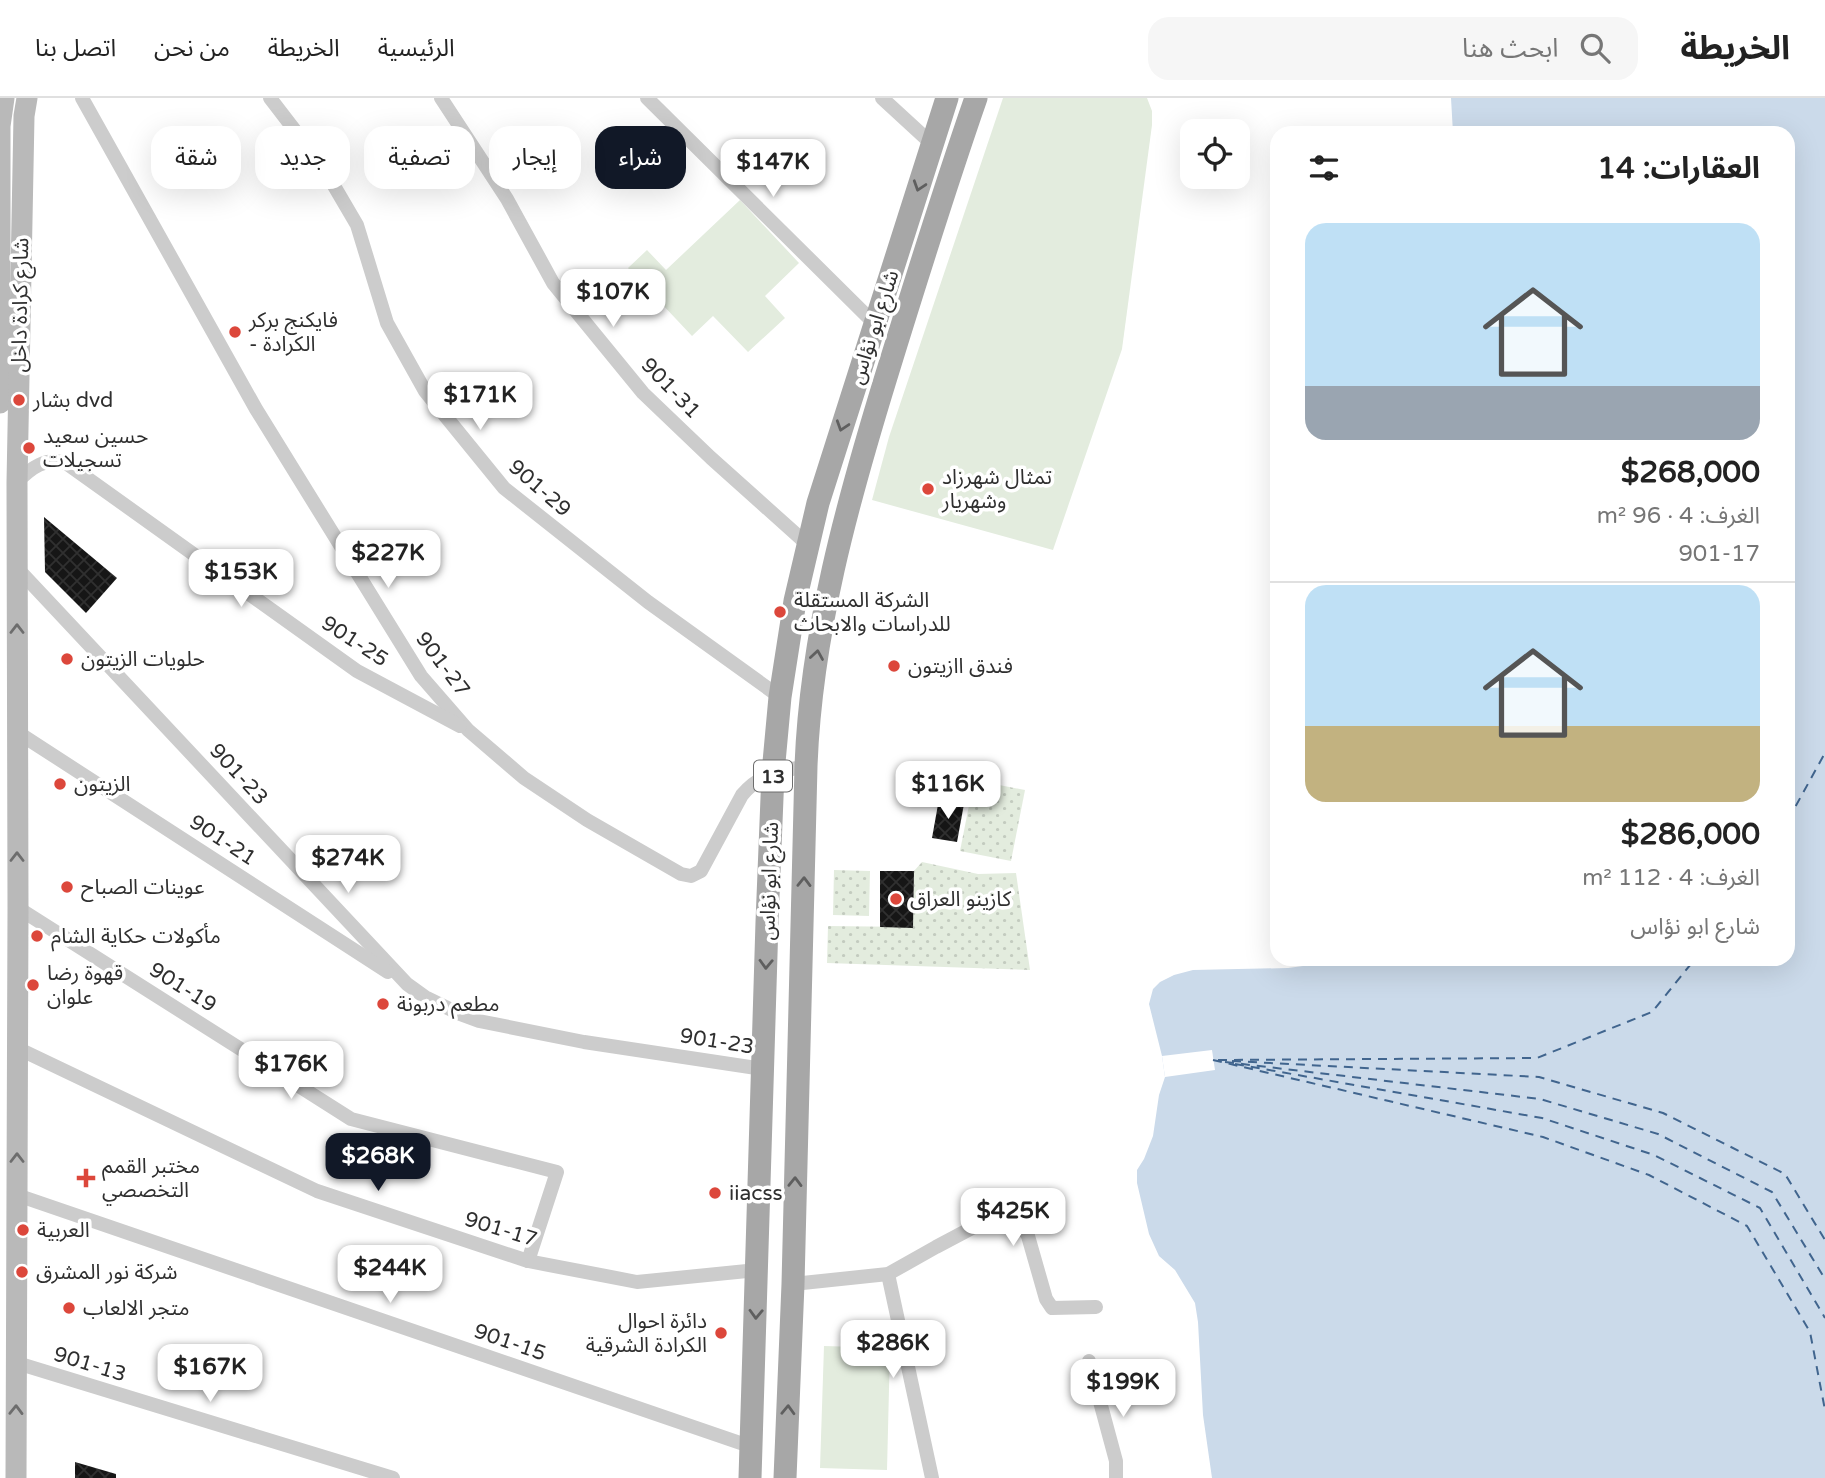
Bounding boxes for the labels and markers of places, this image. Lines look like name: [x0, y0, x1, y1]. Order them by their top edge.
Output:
pin: $147K: [724, 140, 822, 199]
pin: $107K: [564, 270, 662, 329]
place label: فايكنج بركر - الكرادة: [248, 308, 338, 357]
marker: فايكنج بركر - الكرادة: [227, 324, 243, 340]
pin: $171K: [431, 372, 529, 432]
place label: بشار dvd: [32, 388, 113, 413]
marker: بشار dvd: [11, 392, 27, 408]
place label: حسين سعيد تسجيلات: [43, 424, 148, 473]
marker: حسين سعيد تسجيلات: [21, 440, 37, 456]
place label: تمثال شهرزاد وشهريار: [941, 465, 1052, 514]
marker: تمثال شهرزاد وشهريار: [920, 481, 936, 497]
pin: $227K: [339, 531, 437, 590]
pin: $153K: [192, 550, 290, 609]
place label: الشركة المستقلة للدراسات والابحاث: [794, 588, 951, 637]
marker: الشركة المستقلة للدراسات والابحاث: [772, 604, 788, 620]
place label: حلويات الزيتون: [81, 647, 205, 672]
marker: حلويات الزيتون: [59, 651, 75, 667]
place label: فندق اازيتون: [908, 654, 1013, 679]
marker: فندق اازيتون: [886, 658, 902, 674]
pin: $116K: [899, 762, 997, 821]
place label: الزيتون: [74, 772, 131, 797]
marker: الزيتون: [52, 776, 68, 792]
pin: $274K: [299, 836, 397, 895]
place label: عوينات الصباح: [81, 875, 205, 902]
marker: عوينات الصباح: [59, 879, 75, 895]
place label: كازينو العراق: [910, 887, 1011, 912]
marker: كازينو العراق: [888, 891, 904, 907]
place label: مأكولات حكاية الشام: [51, 923, 221, 952]
marker: مأكولات حكاية الشام: [29, 928, 45, 944]
place label: قهوة رضا علوان: [47, 961, 123, 1010]
marker: قهوة رضا علوان: [25, 977, 41, 993]
place label: مطعم دربونة: [397, 992, 500, 1019]
marker: مطعم دربونة: [375, 996, 391, 1012]
pin: $176K: [242, 1042, 340, 1101]
pin: $268K: [329, 1134, 427, 1193]
place label: مختبر القمم التخصصي: [102, 1154, 200, 1206]
marker: مختبر القمم التخصصي: [76, 1168, 96, 1188]
place label: iiacss: [729, 1181, 783, 1206]
marker: iiacss: [707, 1185, 723, 1201]
pin: $425K: [964, 1188, 1062, 1248]
place label: العربية: [37, 1218, 90, 1243]
marker: العربية: [15, 1222, 31, 1238]
pin: $244K: [341, 1246, 439, 1305]
place label: شركة نور المشرق: [36, 1260, 177, 1285]
marker: شركة نور المشرق: [14, 1264, 30, 1280]
place label: متجر الالعاب: [83, 1296, 190, 1321]
marker: متجر الالعاب: [61, 1300, 77, 1316]
place label: دائرة احوال الكرادة الشرقية: [586, 1309, 707, 1358]
pin: $286K: [844, 1320, 942, 1380]
marker: دائرة احوال الكرادة الشرقية: [713, 1325, 729, 1341]
pin: $167K: [161, 1344, 259, 1404]
pin: $199K: [1074, 1360, 1172, 1419]

